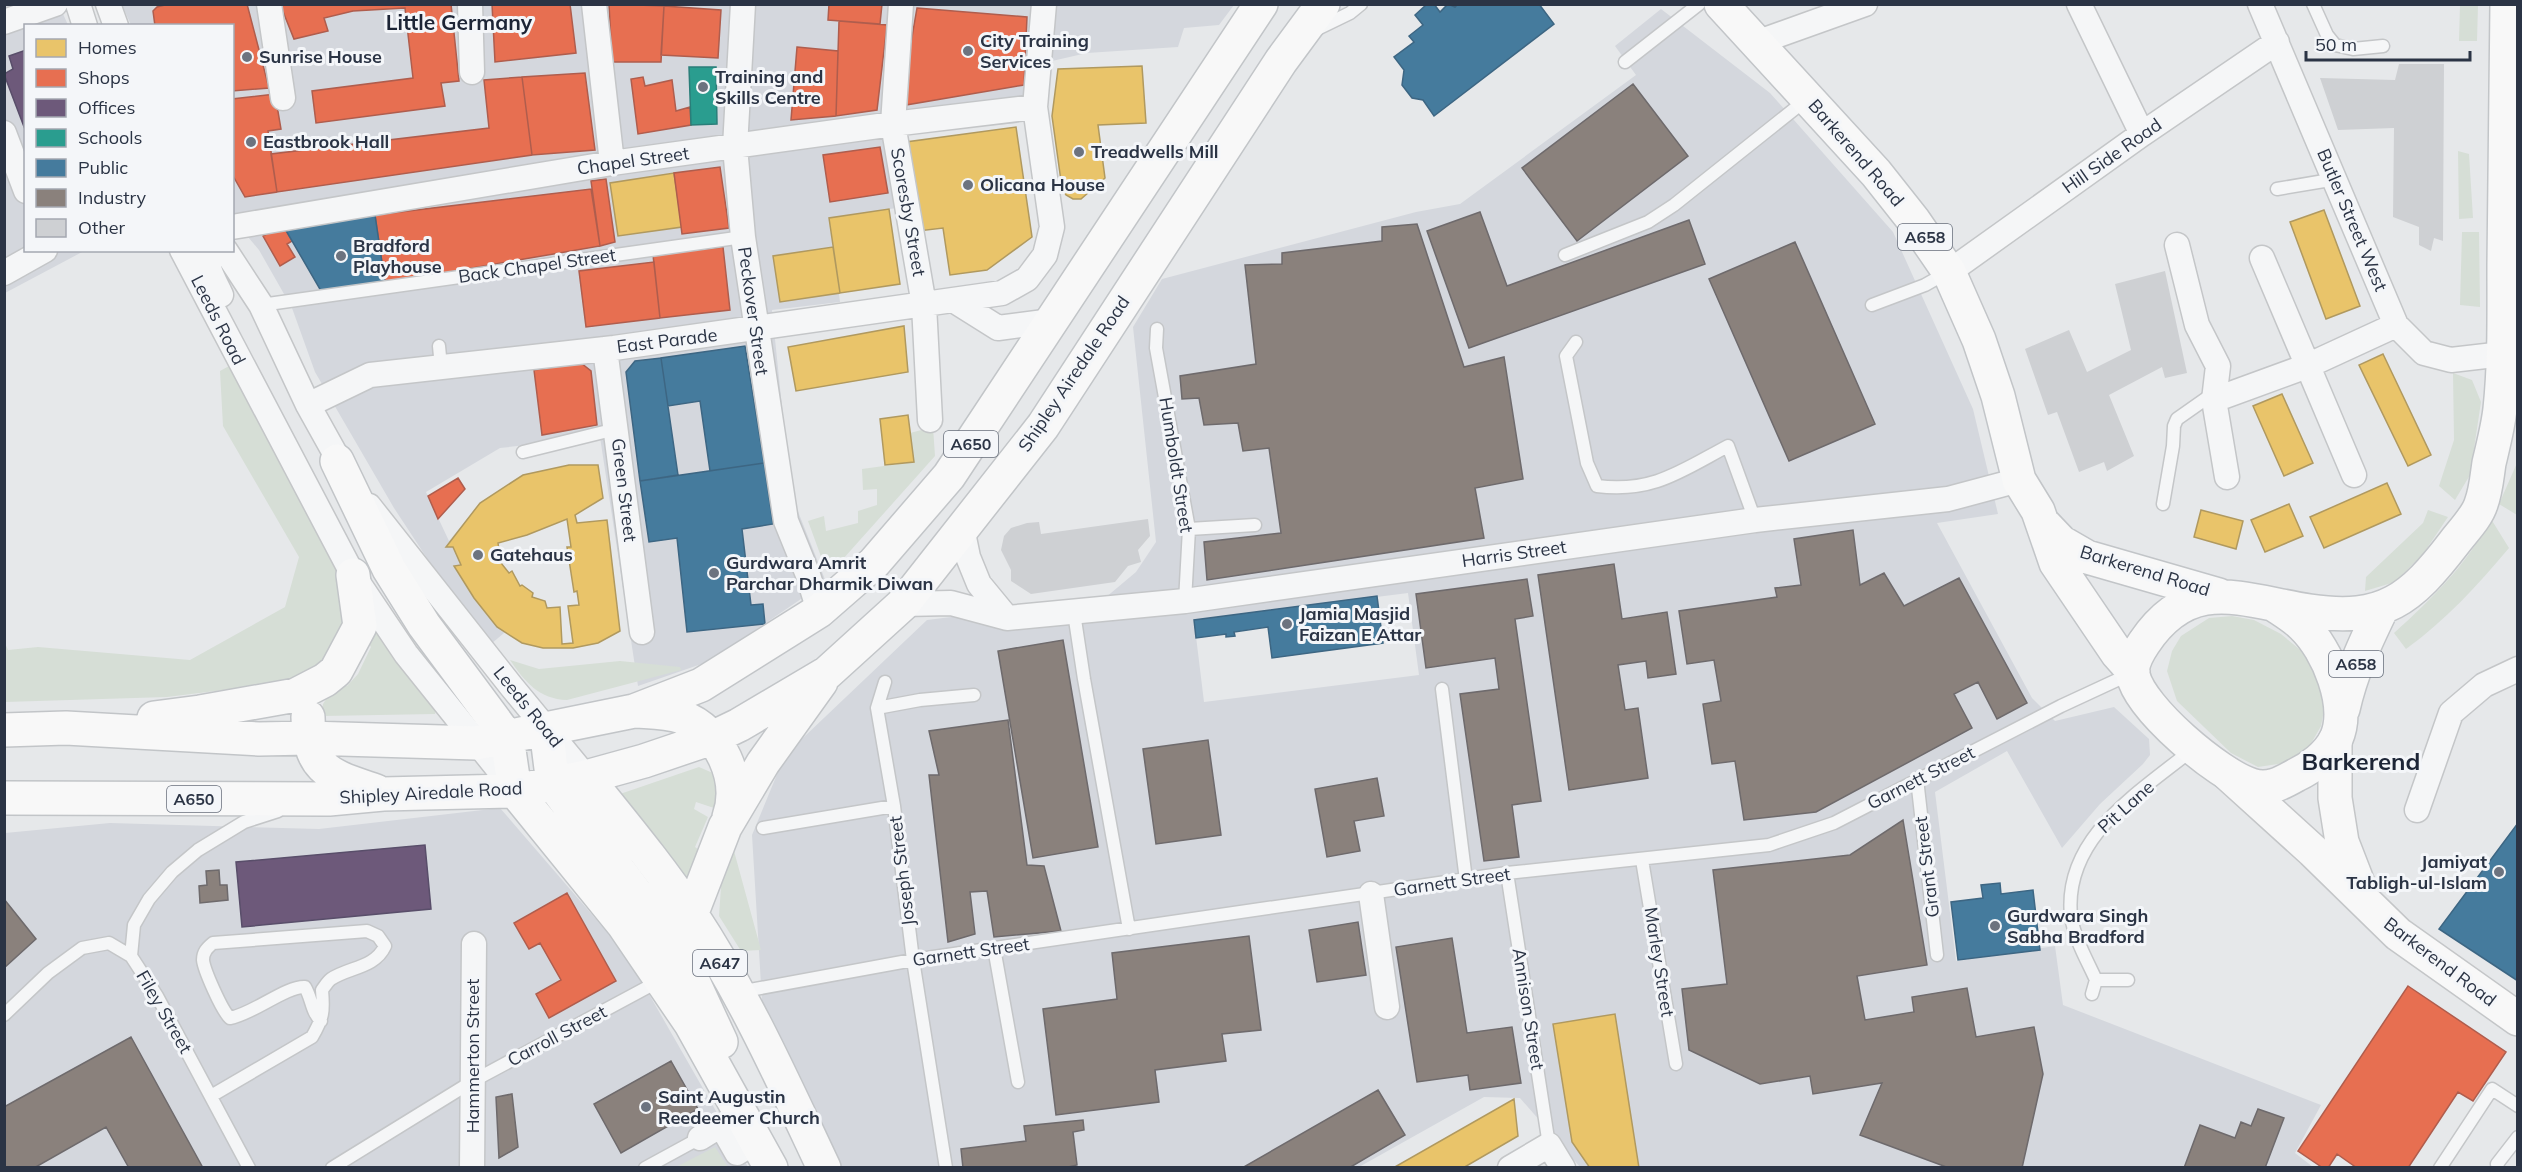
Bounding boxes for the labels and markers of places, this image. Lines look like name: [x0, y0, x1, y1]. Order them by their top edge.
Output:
place label: City Training Services: [980, 29, 1089, 73]
marker: City Training Services: [961, 44, 975, 58]
place label: Sunrise House: [259, 45, 382, 68]
marker: Sunrise House: [240, 50, 254, 64]
place label: Training and Skills Centre: [715, 65, 823, 109]
marker: Training and Skills Centre: [696, 80, 710, 94]
place label: Eastbrook Hall: [263, 130, 389, 153]
marker: Eastbrook Hall: [244, 135, 258, 149]
place label: Treadwells Mill: [1091, 140, 1219, 163]
marker: Treadwells Mill: [1072, 145, 1086, 159]
place label: Olicana House: [980, 173, 1105, 196]
marker: Olicana House: [961, 178, 975, 192]
place label: Bradford Playhouse: [353, 234, 442, 278]
marker: Bradford Playhouse: [334, 249, 348, 263]
place label: Gatehaus: [490, 543, 573, 566]
marker: Gatehaus: [471, 548, 485, 562]
place label: Gurdwara Amrit Parchar Dharmik Diwan: [726, 551, 933, 595]
marker: Gurdwara Amrit Parchar Dharmik Diwan: [707, 566, 721, 580]
place label: Jamia Masjid Faizan E Attar: [1299, 602, 1422, 646]
marker: Jamia Masjid Faizan E Attar: [1280, 617, 1294, 631]
place label: Jamiyat Tabligh-ul-Islam: [2346, 850, 2487, 894]
marker: Jamiyat Tabligh-ul-Islam: [2492, 865, 2506, 879]
place label: Gurdwara Singh Sabha Bradford: [2007, 904, 2148, 948]
marker: Gurdwara Singh Sabha Bradford: [1988, 919, 2002, 933]
place label: Saint Augustin Reedeemer Church: [658, 1085, 820, 1129]
marker: Saint Augustin Reedeemer Church: [639, 1100, 653, 1114]

